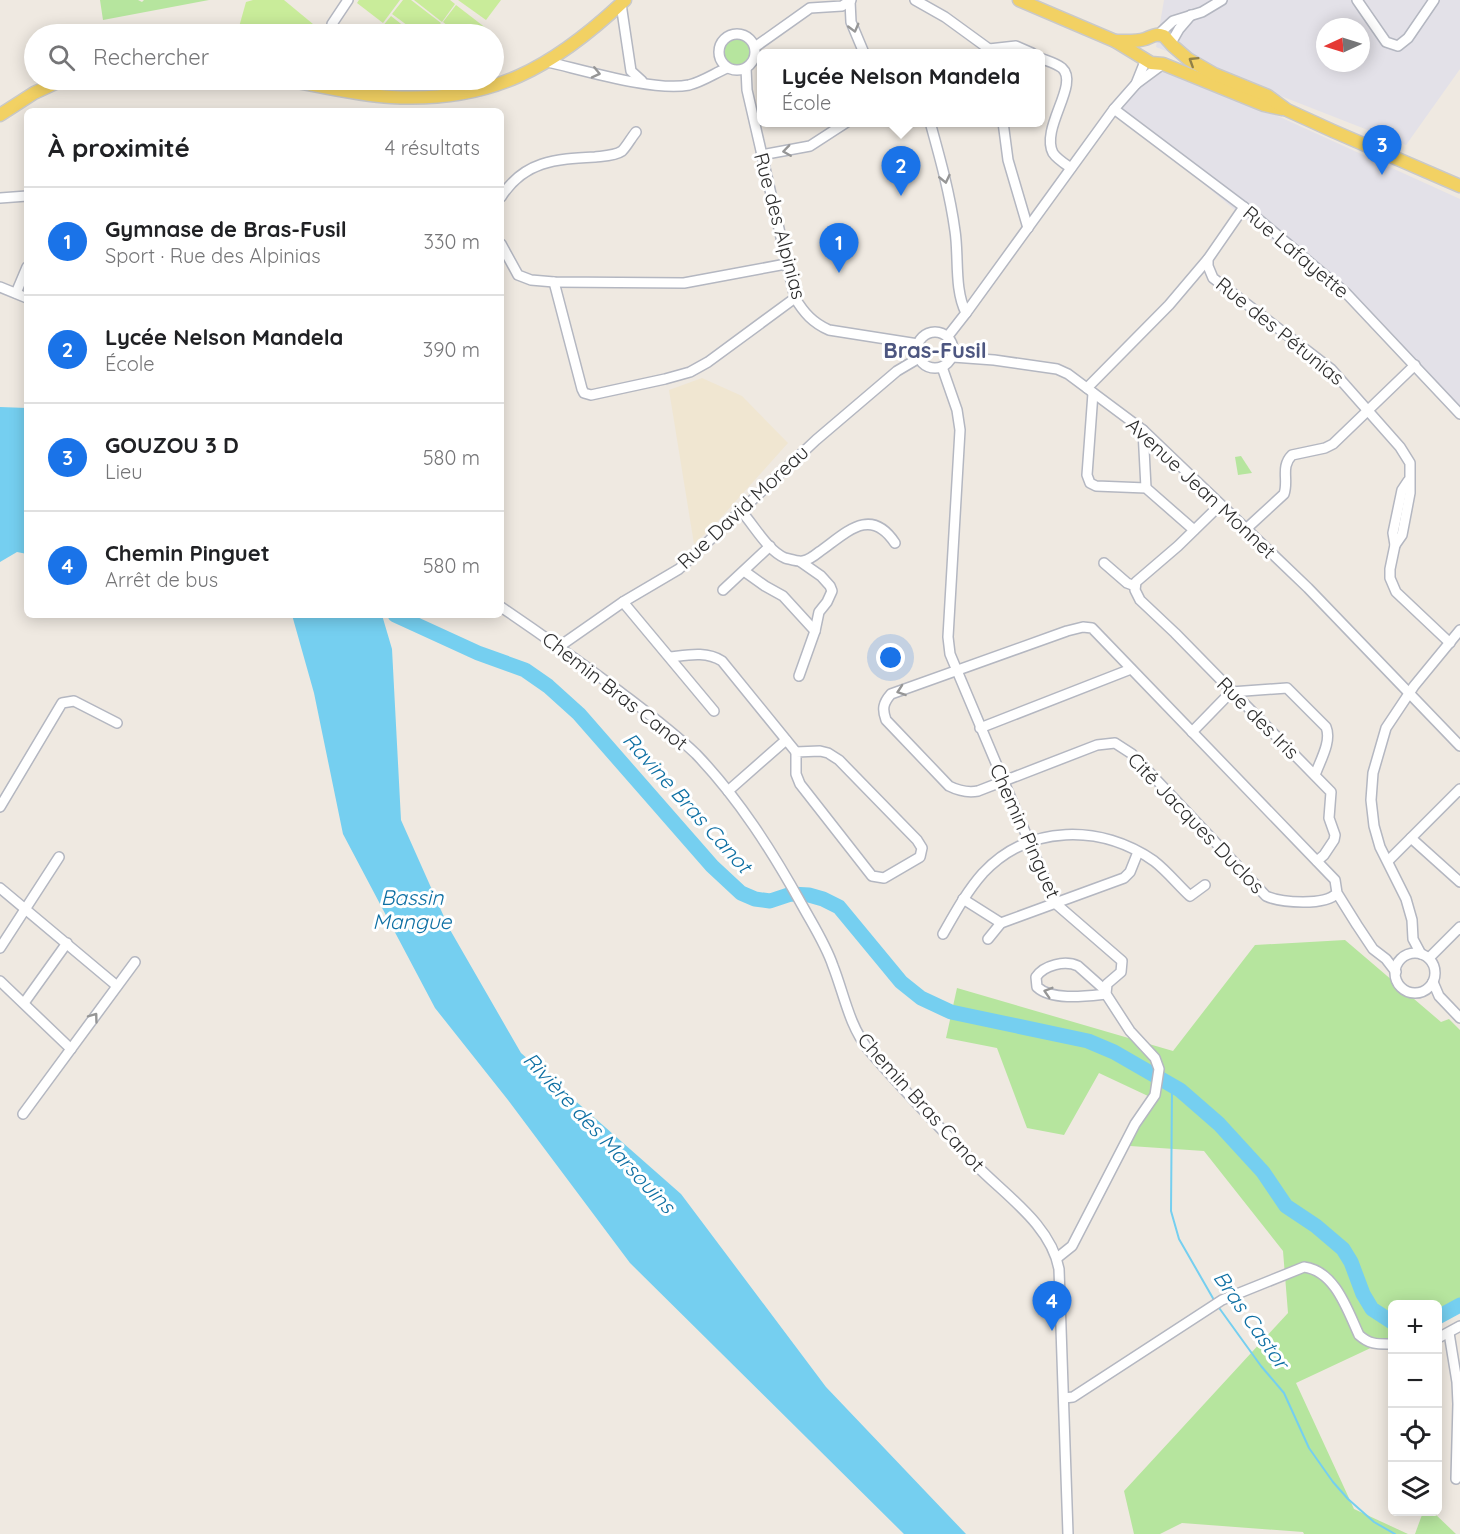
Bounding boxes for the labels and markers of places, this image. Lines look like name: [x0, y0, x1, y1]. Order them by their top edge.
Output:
pin: 3: [1362, 126, 1402, 175]
pin: 2: [882, 146, 920, 196]
pin: 1: [820, 224, 858, 273]
pin: 4: [1032, 1282, 1072, 1331]

